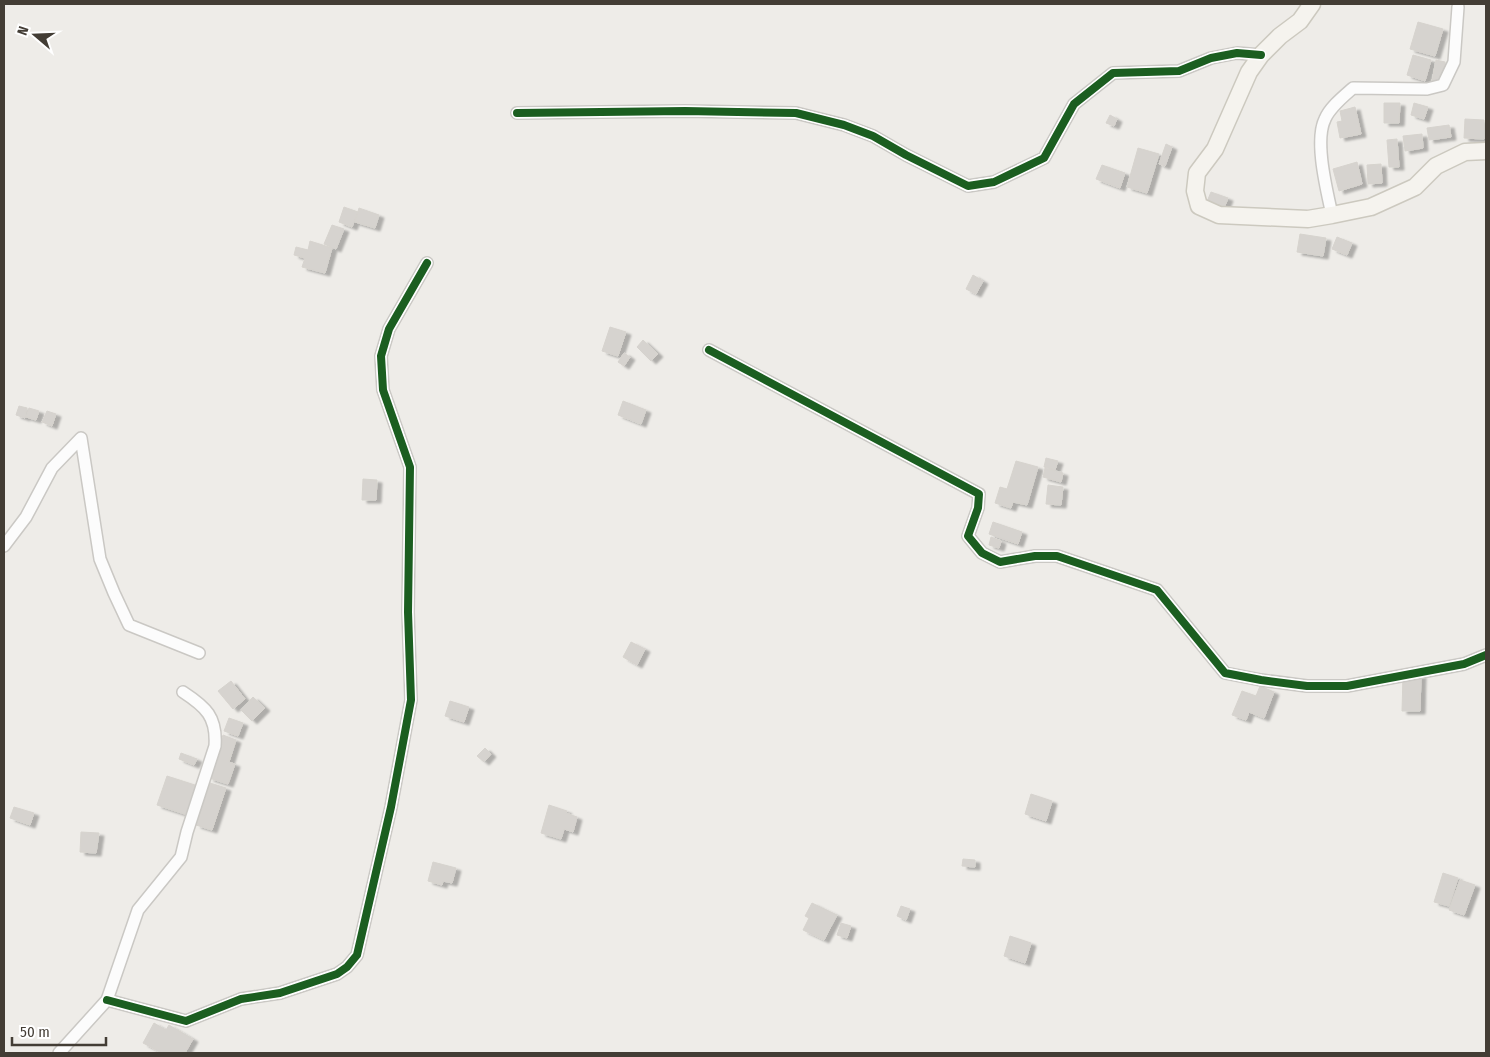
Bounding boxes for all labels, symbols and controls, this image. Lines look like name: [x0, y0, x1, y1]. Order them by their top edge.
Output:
north arrow: [10, 10, 60, 60]
text: N: [14, 24, 33, 38]
scale bar: [12, 1014, 106, 1046]
text: 50 m: [20, 1023, 50, 1041]

